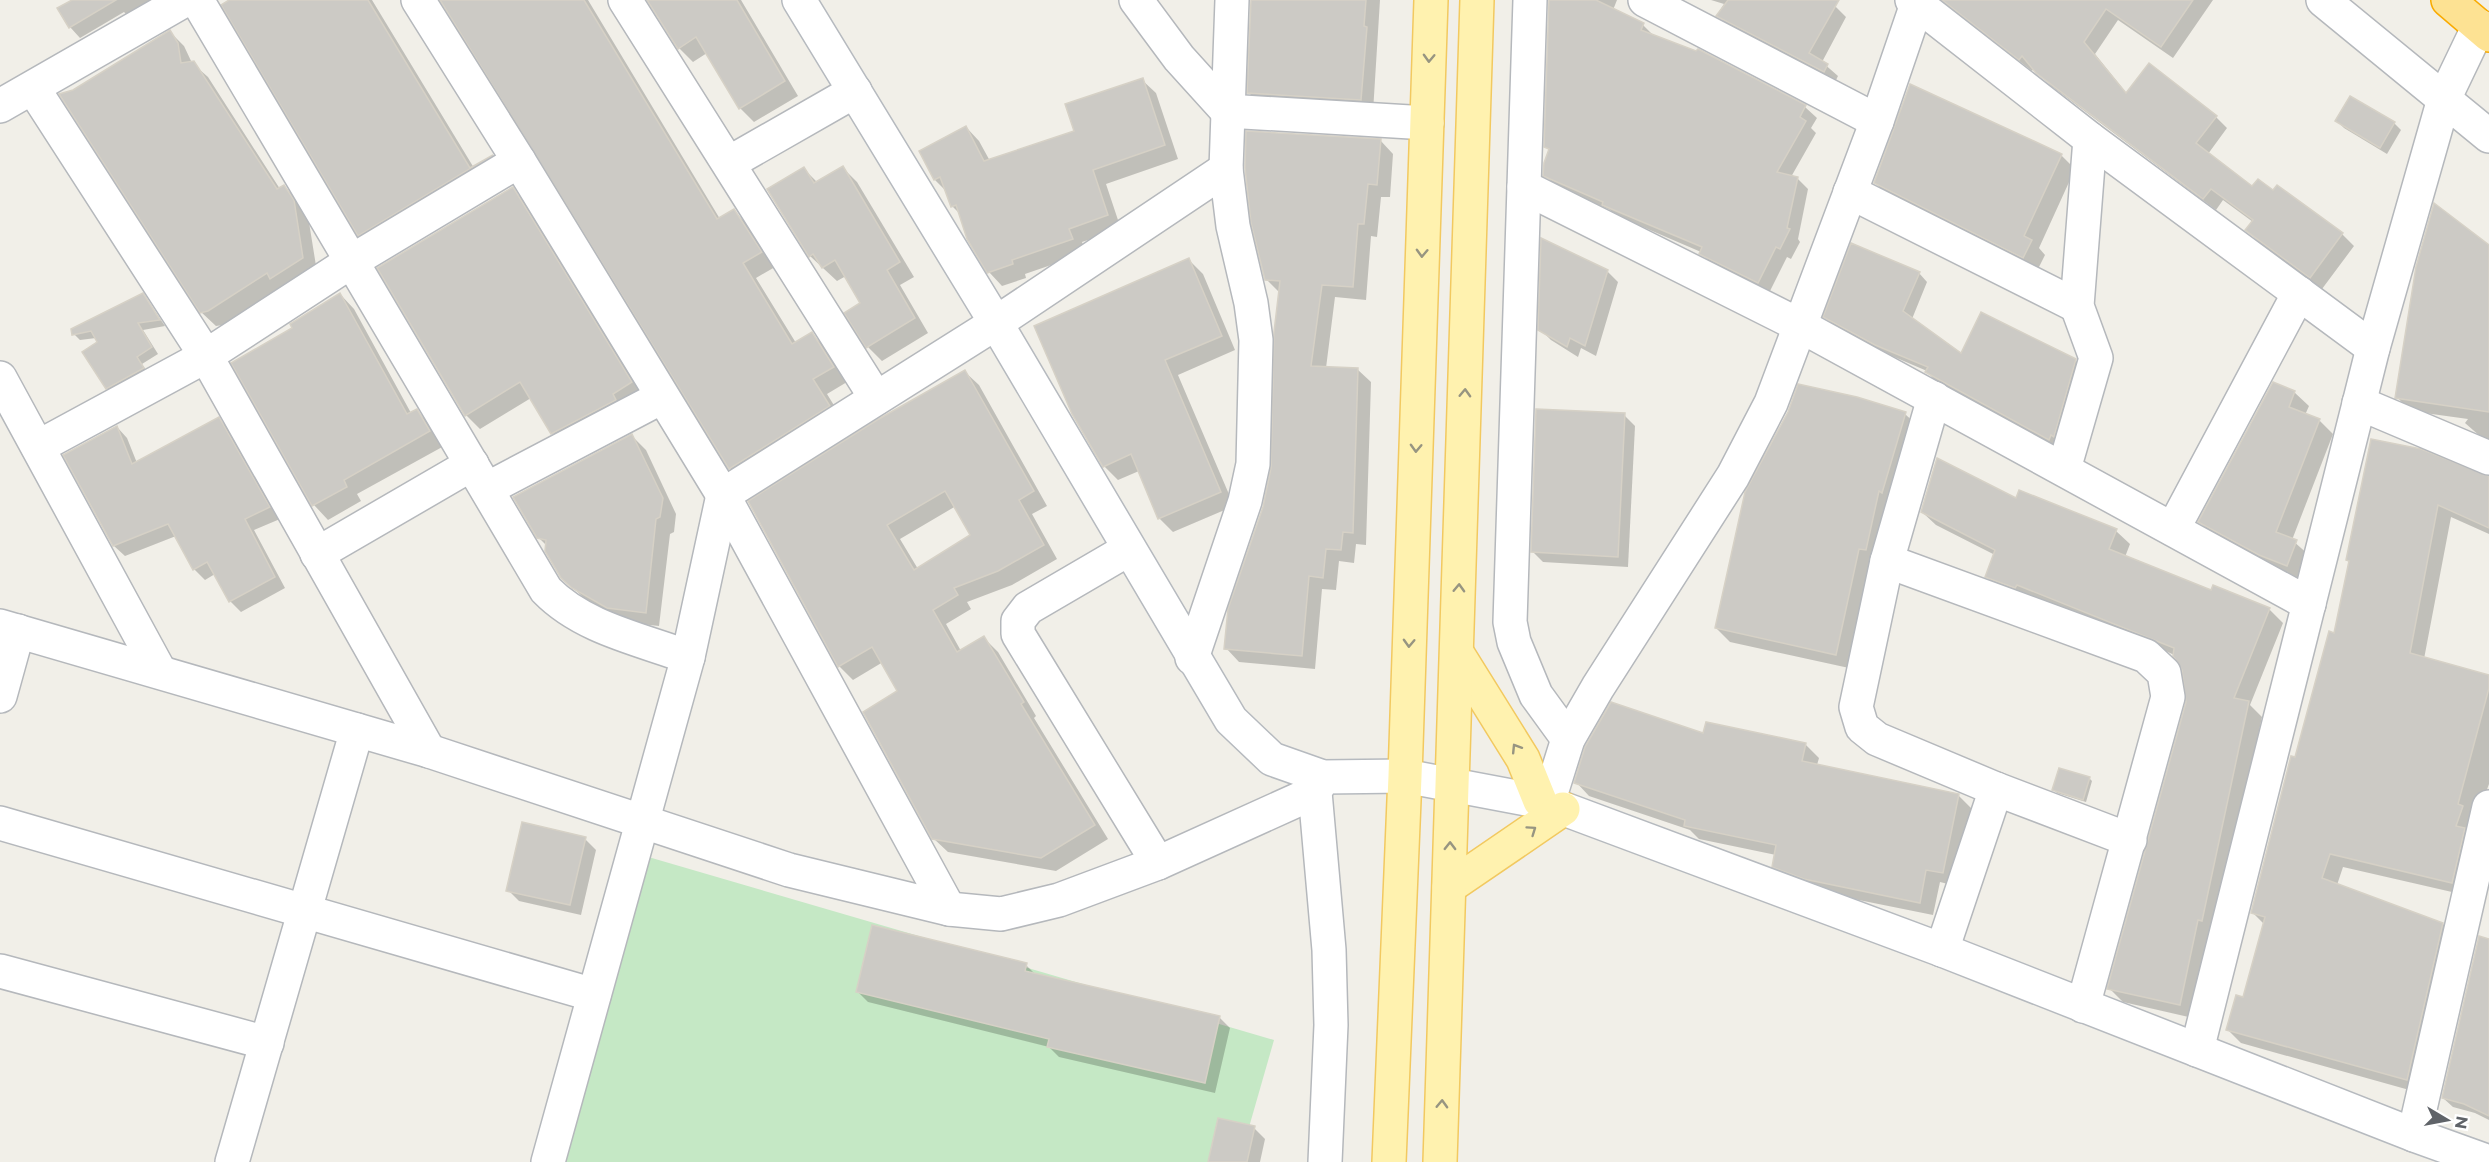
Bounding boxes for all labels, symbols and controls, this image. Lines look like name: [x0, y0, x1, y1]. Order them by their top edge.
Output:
one-way arrow: [1422, 54, 1435, 63]
one-way arrow: [1416, 249, 1429, 258]
one-way arrow: [1458, 388, 1471, 397]
one-way arrow: [1409, 444, 1422, 453]
one-way arrow: [1452, 583, 1465, 592]
one-way arrow: [1403, 639, 1416, 648]
one-way arrow: [1511, 744, 1523, 754]
one-way arrow: [1526, 826, 1537, 837]
one-way arrow: [1444, 841, 1457, 850]
north arrow: [2417, 1090, 2477, 1150]
one-way arrow: [1435, 1099, 1448, 1108]
text: N: [2451, 1114, 2472, 1131]

